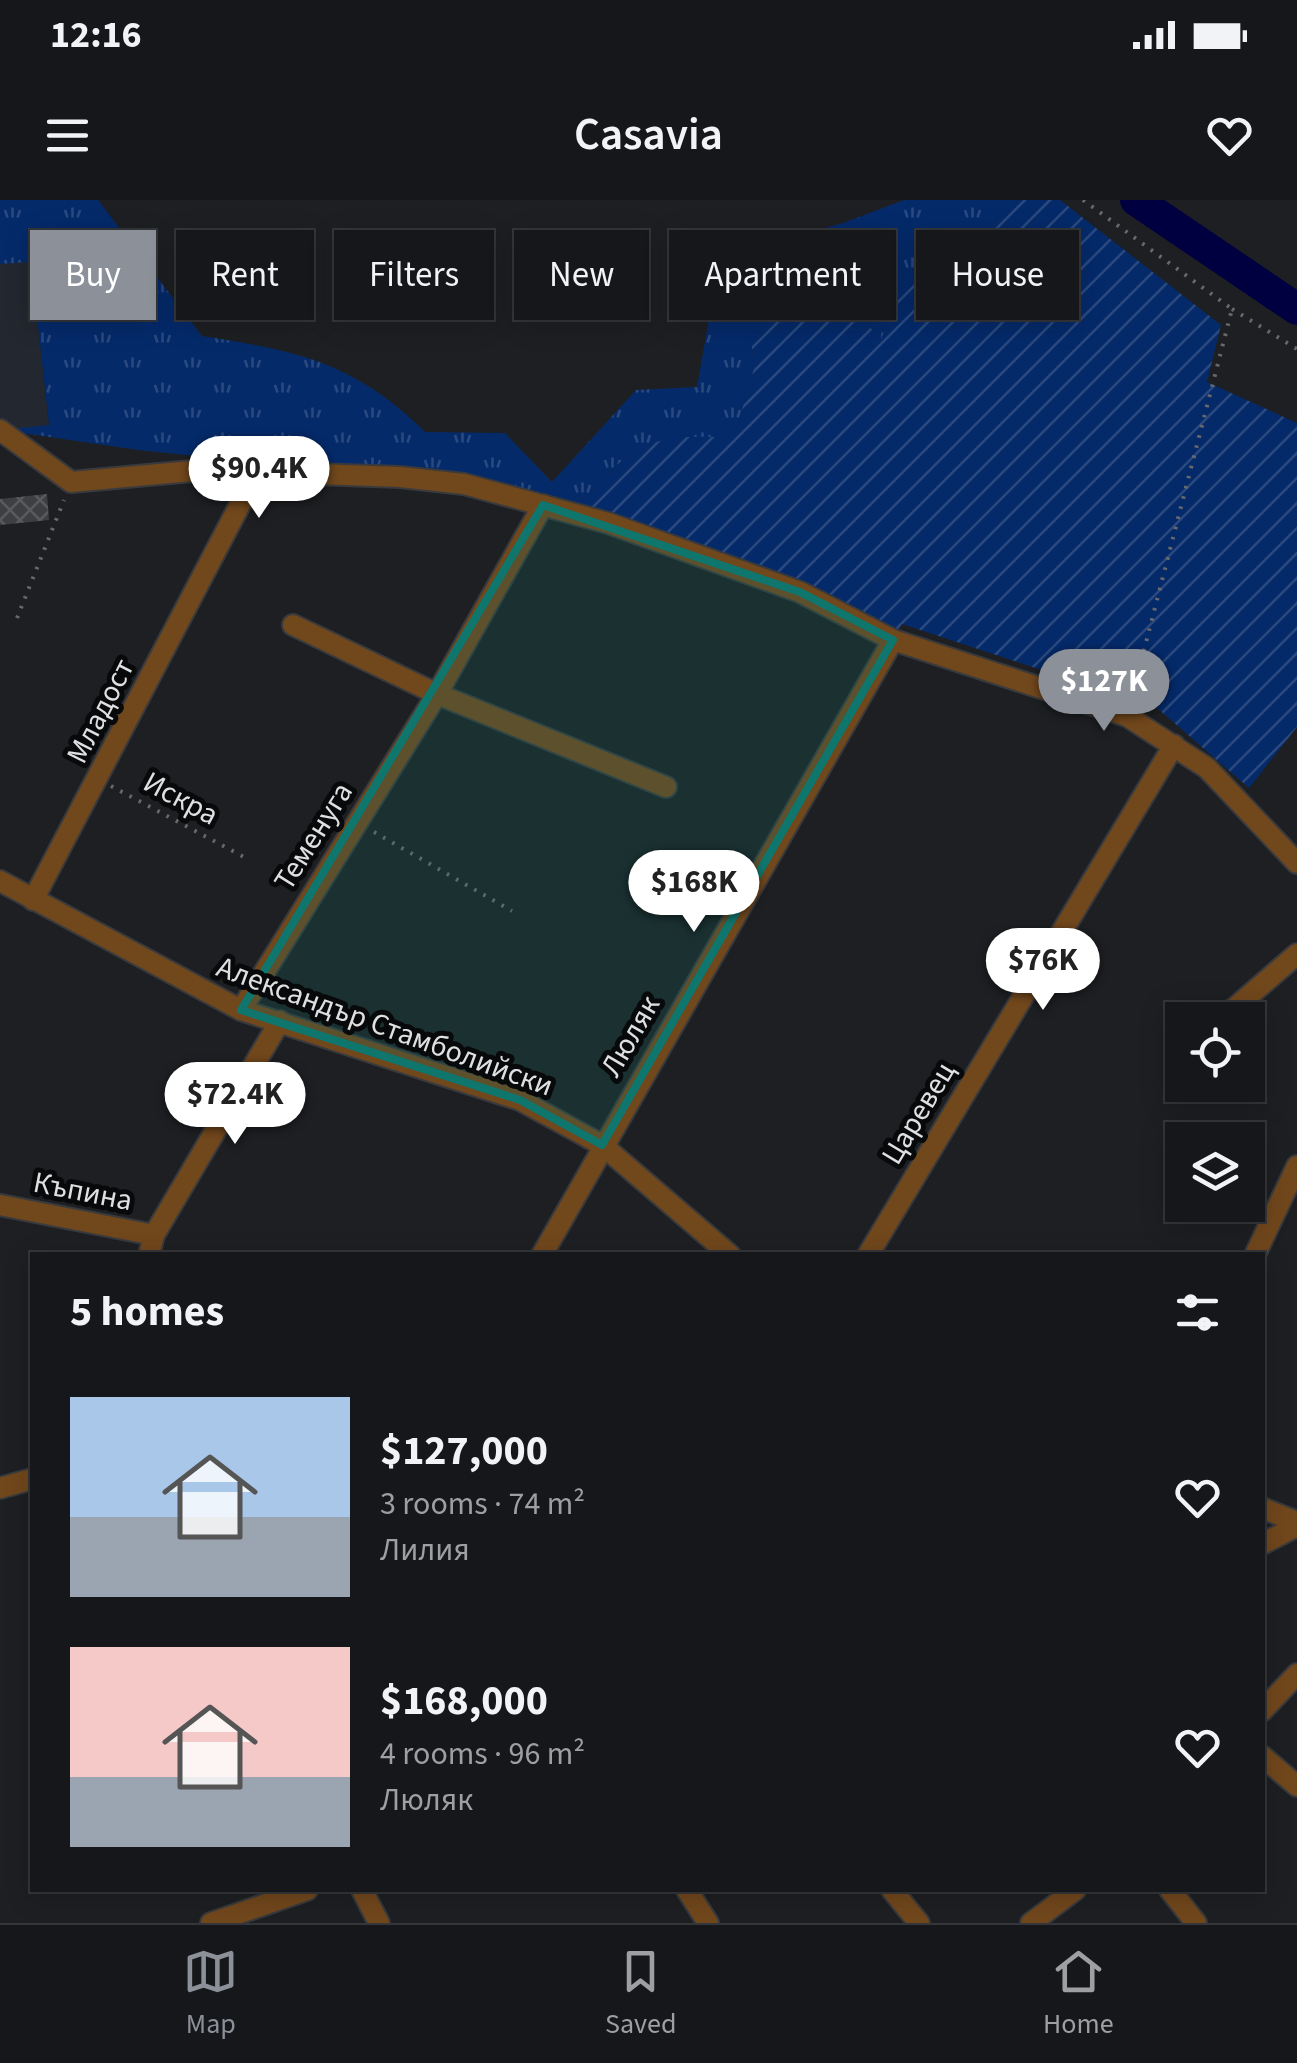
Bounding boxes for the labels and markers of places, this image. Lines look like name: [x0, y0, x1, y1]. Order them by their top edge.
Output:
pin: $90.4K: [178, 436, 340, 521]
pin: $127K: [1034, 649, 1174, 734]
pin: $168K: [624, 850, 764, 935]
pin: $76K: [984, 928, 1102, 1013]
pin: $72.4K: [154, 1062, 316, 1147]

